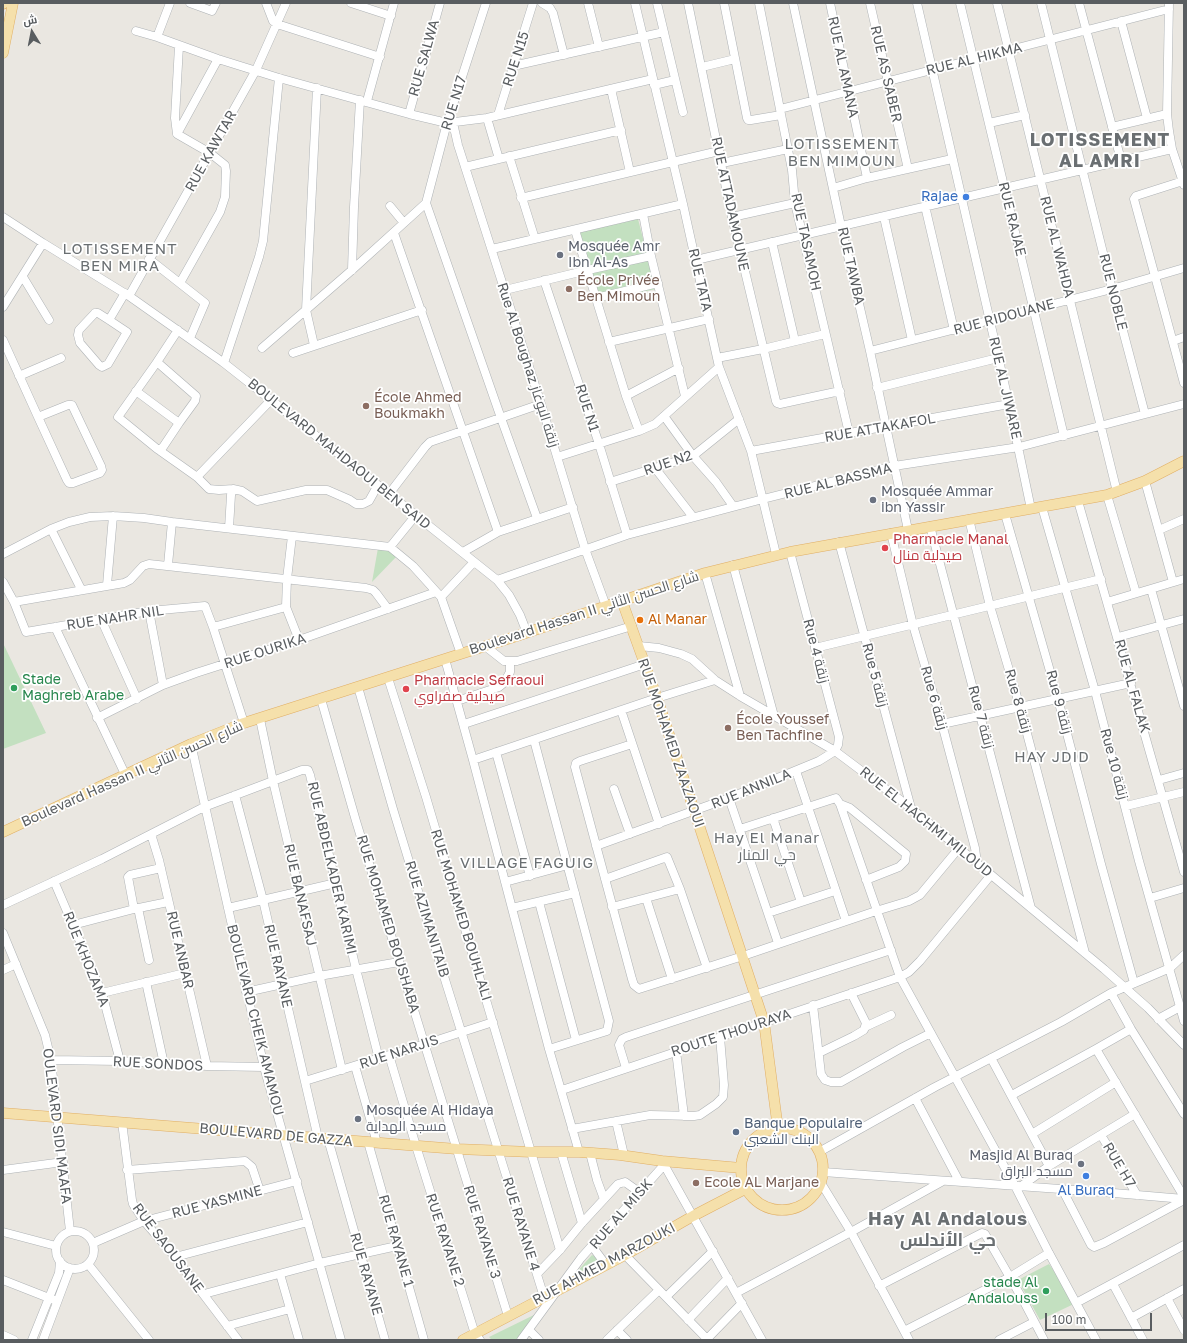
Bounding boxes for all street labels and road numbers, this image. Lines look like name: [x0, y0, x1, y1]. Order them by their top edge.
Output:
street label: RUE AL AMANA: [824, 15, 862, 119]
street label: RUE SALWA: [405, 18, 443, 98]
street label: RUE AS SABER: [867, 24, 905, 124]
street label: RUE N15: [499, 29, 533, 89]
street label: RUE AL HIKMA: [924, 39, 1024, 79]
street label: RUE N17: [438, 74, 470, 132]
street label: RUE KAWTAR: [182, 107, 240, 195]
street label: RUE ATTADAMOUNE: [708, 135, 752, 273]
street label: RUE RAJAE: [995, 180, 1029, 258]
street label: RUE TASAMOH: [787, 192, 825, 292]
street label: RUE AL WAHDA: [1036, 195, 1078, 299]
street label: RUE TAWBA: [834, 225, 868, 307]
street label: RUE TATA: [685, 247, 715, 313]
street label: RUE NOBLE: [1095, 252, 1131, 332]
street label: Rue Al Boughaz زنقة البوغاز: [493, 280, 563, 450]
street label: RUE RIDOUANE: [952, 295, 1056, 339]
street label: RUE AL JIWARE: [985, 335, 1025, 441]
street label: BOULEVARD MAHDAOUI BEN SAID: [244, 375, 434, 533]
street label: RUE N1: [571, 382, 603, 434]
street label: RUE ATTAKAFOL: [823, 410, 937, 446]
street label: RUE N2: [641, 447, 695, 479]
street label: RUE AL BASSMA: [783, 460, 893, 502]
street label: Boulevard Hassan II شارع الحسن الثاني: [467, 568, 701, 658]
street label: RUE NAHR NIL: [65, 602, 165, 634]
street label: Rue 4 زنقة: [799, 617, 833, 685]
street label: RUE OURIKA: [222, 630, 308, 672]
street label: RUE AL FALAK: [1111, 637, 1153, 735]
street label: Rue 5 زنقة: [858, 641, 892, 709]
street label: RUE MOHAMED ZAAZAOUI: [634, 656, 708, 830]
street label: Rue 6 زنقة: [917, 664, 951, 732]
street label: Rue 8 زنقة: [1001, 667, 1035, 735]
street label: Rue 9 زنقة: [1042, 668, 1076, 736]
street label: Rue 7 زنقة: [965, 684, 997, 750]
street label: Boulevard Hassan II شارع الحسن الثاني: [19, 717, 245, 831]
street label: Rue 10 زنقة: [1096, 727, 1132, 801]
street label: RUE EL HACHMI MILOUD: [856, 763, 996, 881]
street label: RUE ANNILA: [709, 765, 793, 813]
street label: RUE ABDELKADER KARIMI: [304, 780, 360, 956]
street label: RUE MOHAMED BOUHLALI: [427, 827, 495, 1003]
street label: RUE MOHAMED BOUSHABA: [353, 833, 423, 1015]
street label: RUE BANAFSAJ: [280, 842, 320, 948]
street label: RUE AZIMANITAIB: [401, 859, 453, 979]
street label: RUE KHOZAMA: [59, 909, 113, 1009]
street label: RUE ANBAR: [163, 909, 197, 991]
street label: BOULEVARD CHEIK AMAMOU: [223, 923, 287, 1117]
street label: RUE RAYANE: [260, 923, 296, 1009]
street label: ROUTE THOURAYA: [669, 1006, 793, 1060]
street label: RUE NARJIS: [357, 1031, 441, 1073]
street label: OULEVARD SIDI MAAFA: [39, 1047, 75, 1205]
street label: RUE SONDOS: [112, 1053, 204, 1075]
street label: BOULEVARD DE GAZZA: [199, 1120, 353, 1150]
street label: RUE H7: [1099, 1139, 1139, 1191]
street label: RUE RAYANE 4: [499, 1175, 543, 1273]
street label: RUE AL MISK: [586, 1175, 656, 1253]
street label: RUE YASMINE: [170, 1182, 264, 1222]
street label: RUE RAYANE 3: [460, 1183, 504, 1281]
street label: RUE RAYANE 2: [422, 1191, 468, 1289]
street label: RUE RAYANE 1: [375, 1193, 417, 1289]
street label: RUE SAOUSANE: [129, 1200, 207, 1296]
street label: RUE AHMED MARZOUKI: [530, 1219, 678, 1309]
street label: RUE RAYANE: [346, 1231, 386, 1317]

